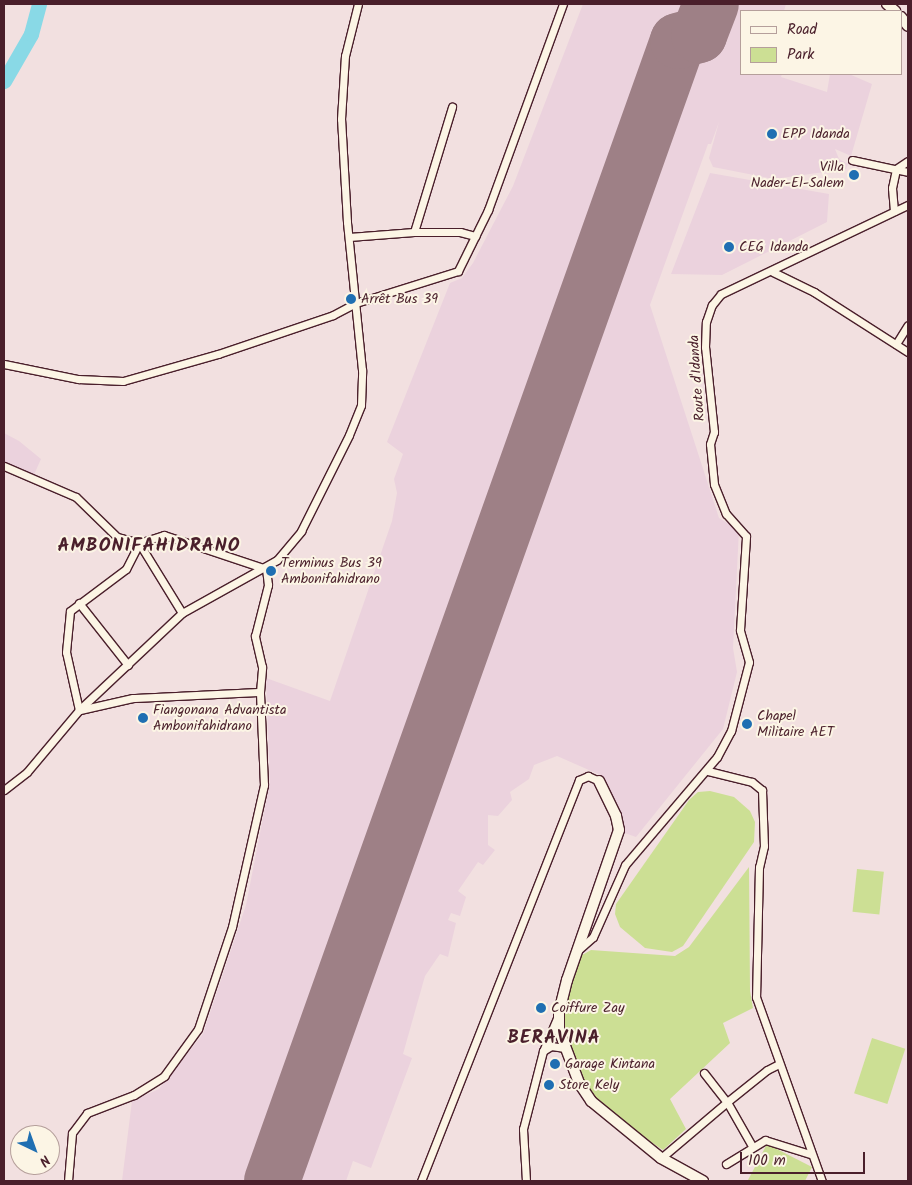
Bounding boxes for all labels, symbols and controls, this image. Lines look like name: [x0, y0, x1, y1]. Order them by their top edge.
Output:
legend: [740, 10, 902, 75]
text: Road: [787, 18, 817, 42]
text: Park: [787, 43, 814, 67]
place label: EPP Idanda: [782, 126, 850, 142]
marker: EPP Idanda: [766, 128, 778, 140]
place label: Villa Nader-El-Salem: [751, 159, 844, 192]
marker: Villa Nader-El-Salem: [848, 169, 860, 181]
place label: CEG Idanda: [739, 239, 809, 255]
marker: CEG Idanda: [723, 241, 735, 253]
place label: Arrêt Bus 39: [361, 291, 438, 307]
marker: Arrêt Bus 39: [345, 293, 357, 305]
street label: Route d'Idanda: [686, 334, 708, 422]
district label: AMBONIFAHIDRANO: [56, 536, 242, 558]
place label: Terminus Bus 39 Ambonifahidrano: [281, 555, 382, 588]
marker: Terminus Bus 39 Ambonifahidrano: [265, 565, 277, 577]
place label: Fiangonana Advantista Ambonifahidrano: [153, 702, 286, 734]
place label: Chapel Militaire AET: [757, 708, 834, 740]
marker: Fiangonana Advantista Ambonifahidrano: [137, 712, 149, 724]
marker: Chapel Militaire AET: [741, 718, 753, 730]
place label: Coiffure Zay: [551, 1000, 625, 1016]
marker: Coiffure Zay: [535, 1002, 547, 1014]
district label: BERAVINA: [506, 1028, 602, 1050]
place label: Garage Kintana: [565, 1056, 655, 1072]
marker: Garage Kintana: [549, 1058, 561, 1070]
place label: Store Kely: [559, 1077, 619, 1093]
marker: Store Kely: [543, 1079, 555, 1091]
north arrow: [10, 1125, 60, 1175]
scale bar: [742, 1142, 867, 1174]
text: N: [34, 1149, 55, 1172]
text: 100 m: [748, 1149, 786, 1173]

